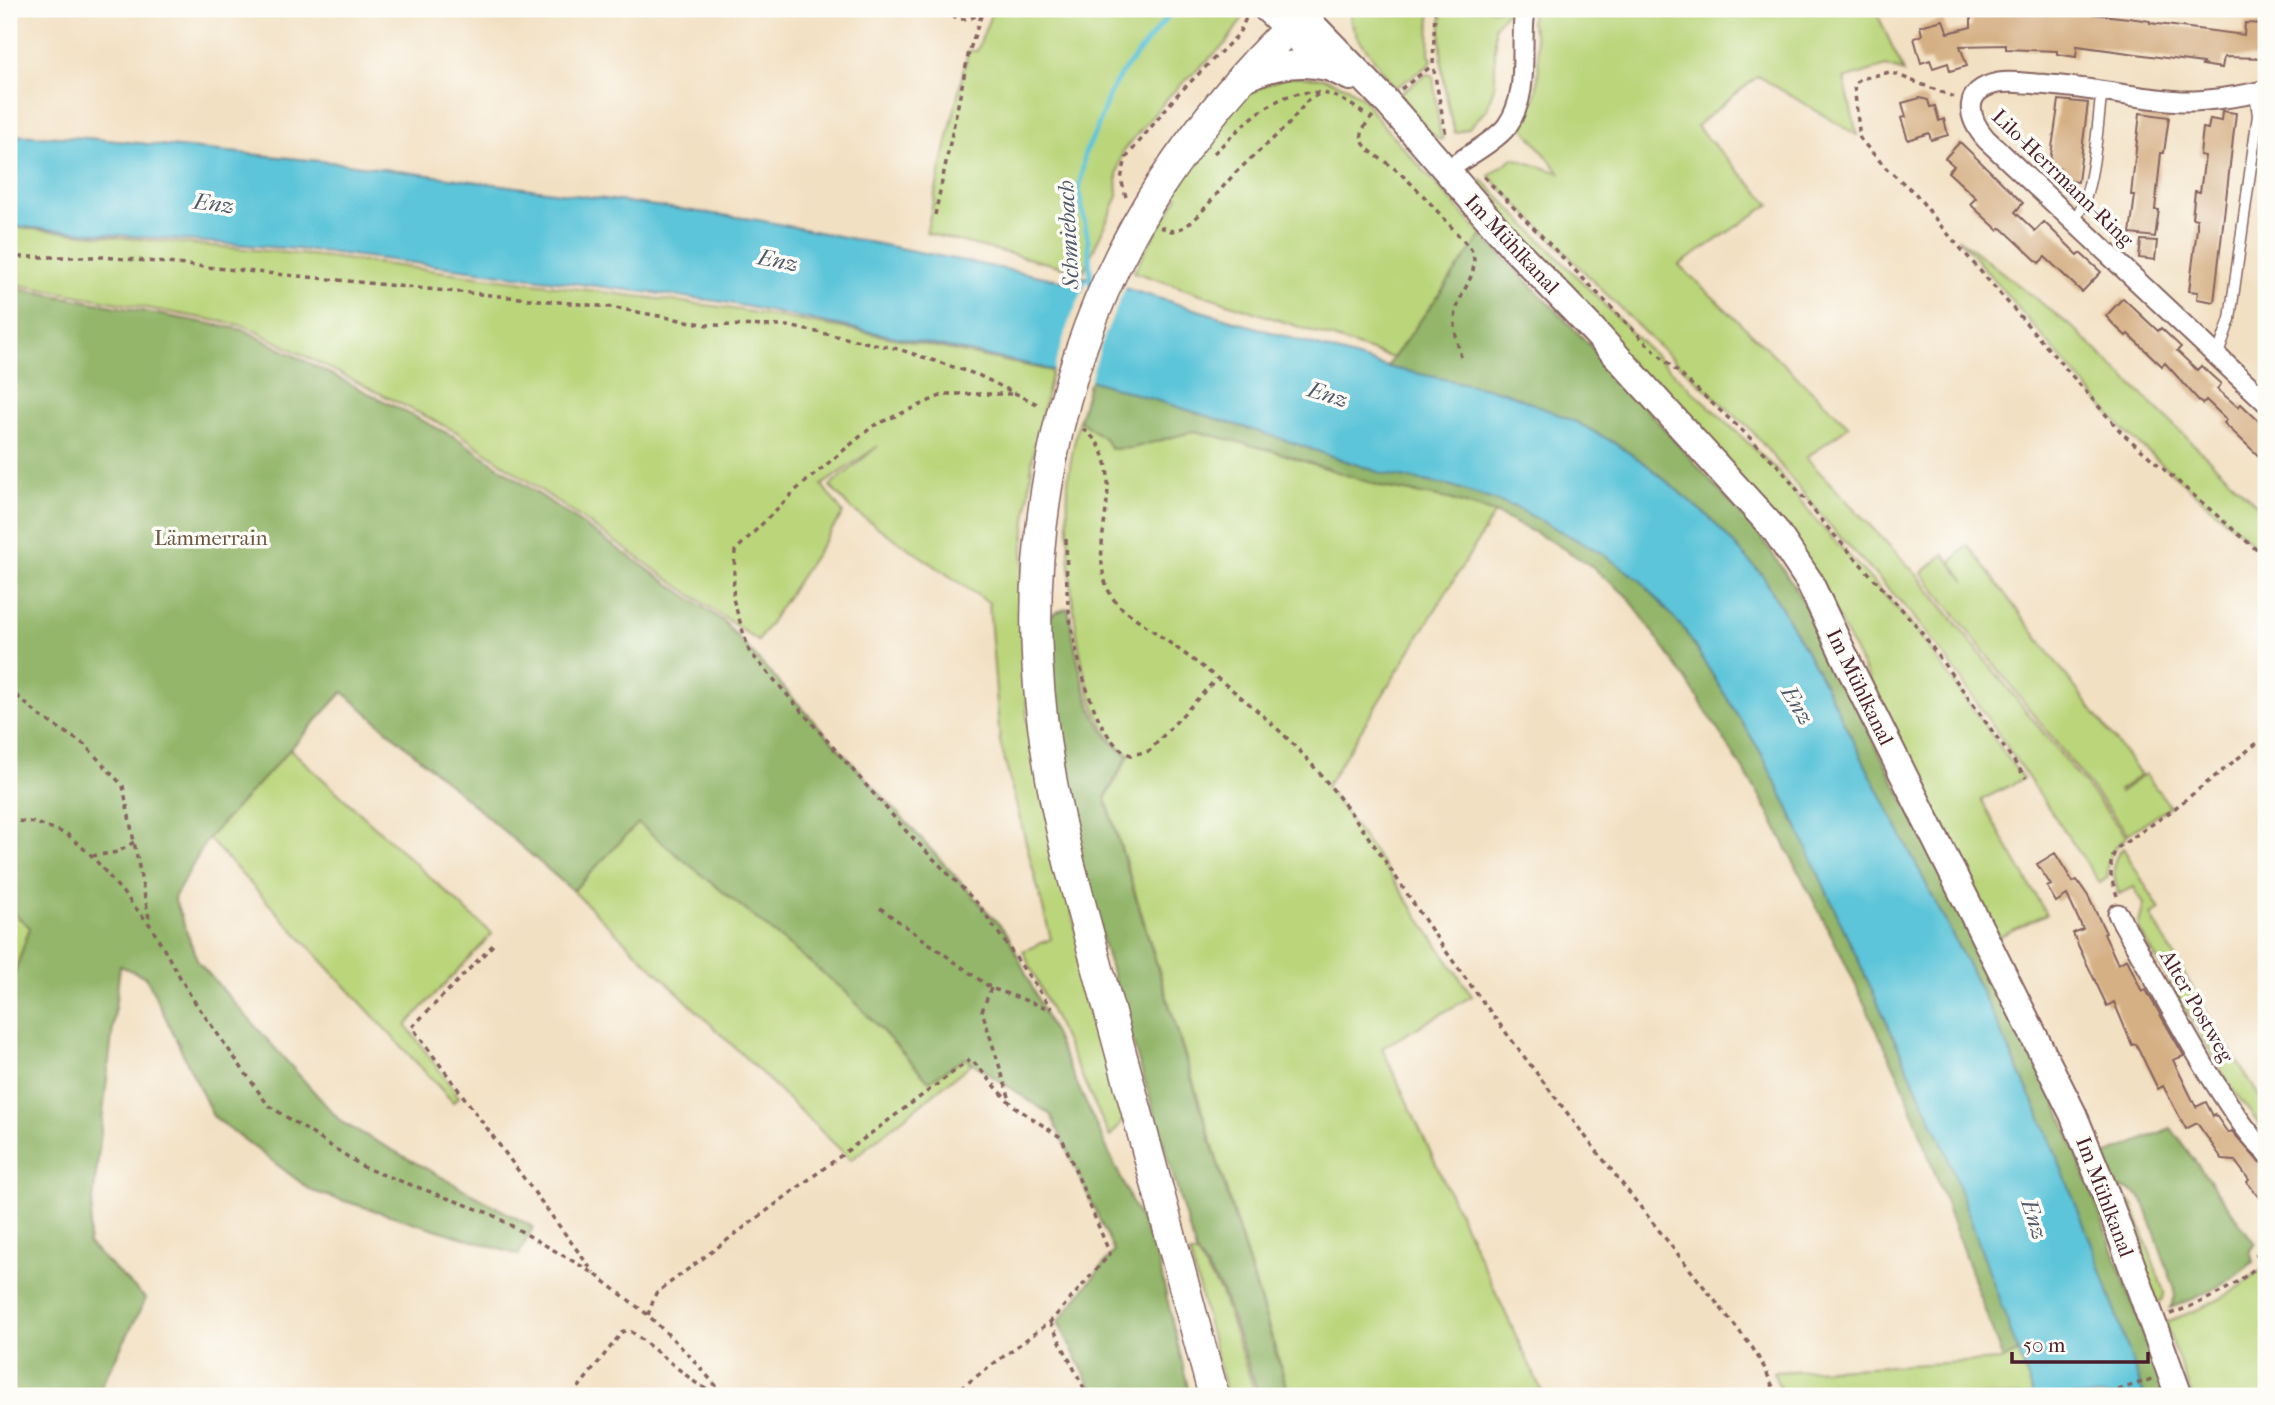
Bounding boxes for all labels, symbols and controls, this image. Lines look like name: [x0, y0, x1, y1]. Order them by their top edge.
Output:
street label: Lilo-Herrmann-Ring: [1987, 104, 2139, 252]
water label: Schmiebach: [1052, 180, 1085, 291]
water label: Enz: [190, 187, 236, 219]
street label: Im Mühlkanal: [1460, 189, 1564, 299]
water label: Enz: [753, 243, 801, 278]
water label: Enz: [1302, 375, 1351, 413]
park label: Lämmerrain: [154, 526, 268, 550]
street label: Im Mühlkanal: [1821, 625, 1899, 749]
water label: Enz: [1774, 679, 1820, 730]
street label: Alter Postweg: [2155, 945, 2239, 1067]
street label: Im Mühlkanal: [2071, 1134, 2139, 1261]
water label: Enz: [2015, 1194, 2054, 1243]
scale bar: [2012, 1321, 2149, 1365]
text: 50 m: [2023, 1333, 2066, 1357]

